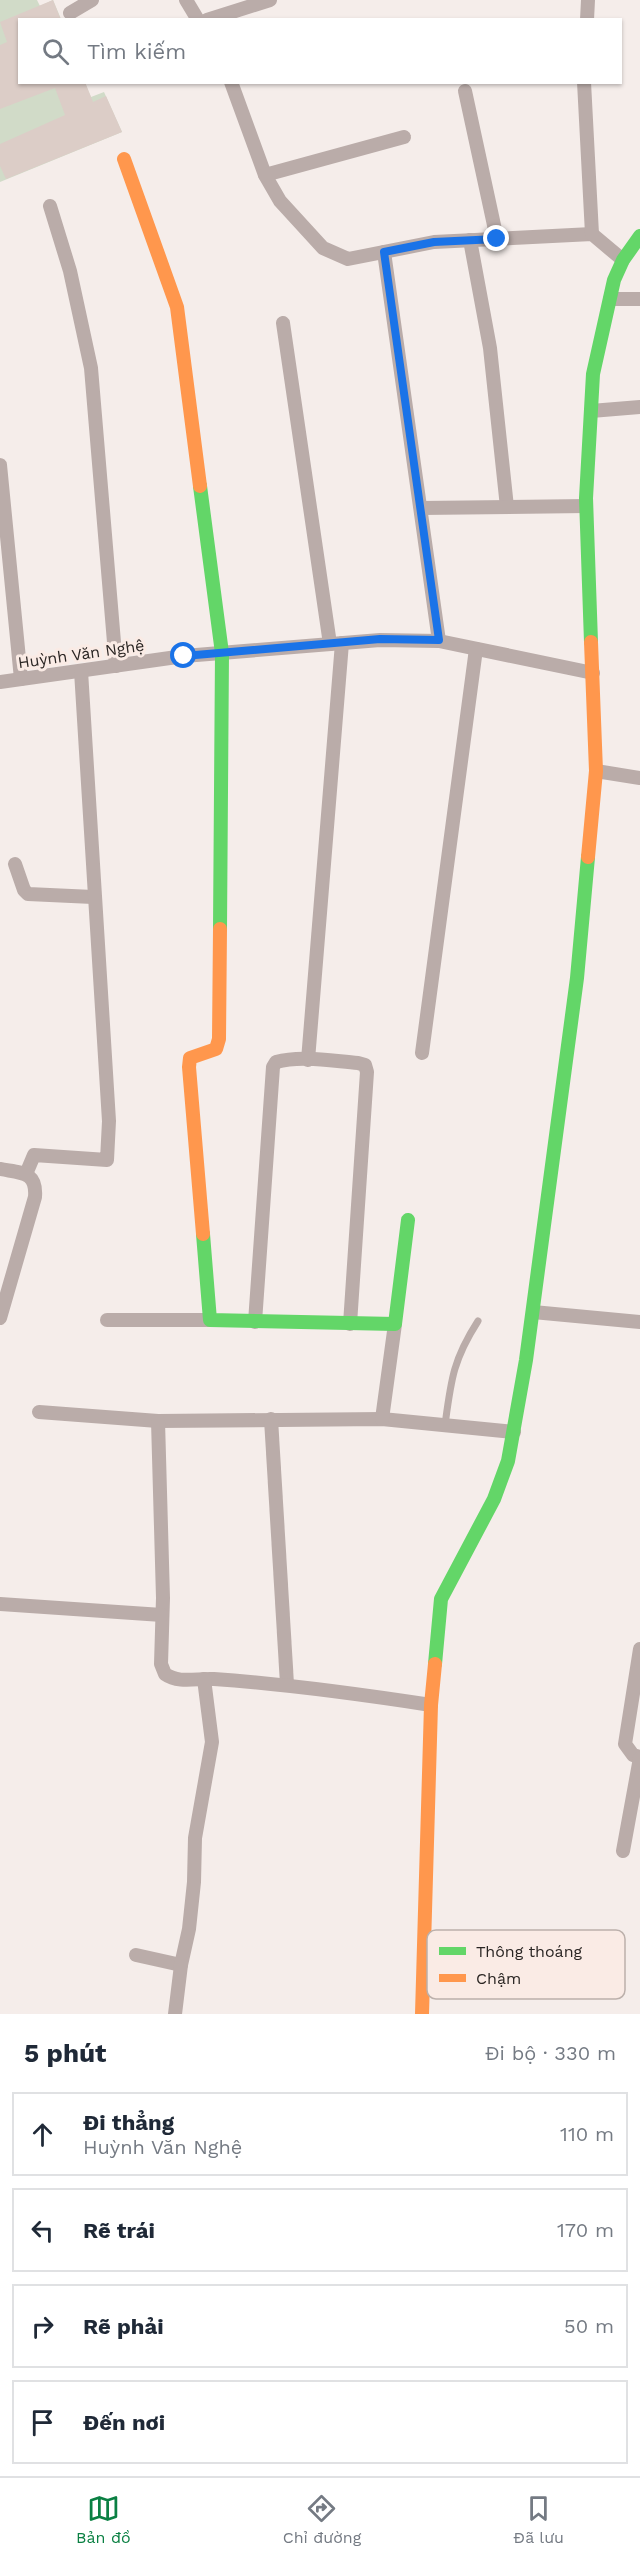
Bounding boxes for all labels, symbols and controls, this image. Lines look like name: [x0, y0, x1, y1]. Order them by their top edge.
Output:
search box: [18, 18, 622, 84]
icon: search: [39, 35, 72, 68]
text: Tìm kiếm: [87, 39, 186, 64]
route end: [483, 225, 509, 251]
street label: Huỳnh Văn Nghệ: [17, 636, 145, 672]
route start: [170, 642, 196, 668]
legend: [427, 1930, 625, 1999]
text: Thông thoáng: [476, 1942, 583, 1961]
text: Chậm: [476, 1969, 521, 1988]
text: 5 phút: [24, 2038, 106, 2068]
text: Đi bộ · 330 m: [485, 2041, 616, 2065]
text: Đi thẳng: [83, 2110, 174, 2135]
icon: ahead: [26, 2118, 59, 2151]
text: 110 m: [560, 2122, 614, 2146]
text: Huỳnh Văn Nghệ: [83, 2135, 242, 2159]
icon: left: [26, 2214, 59, 2247]
text: Rẽ trái: [83, 2218, 155, 2243]
text: 170 m: [557, 2218, 614, 2242]
icon: right: [26, 2310, 59, 2343]
text: Rẽ phải: [83, 2314, 164, 2339]
text: 50 m: [564, 2314, 614, 2338]
icon: arrive: [26, 2406, 59, 2439]
text: Đến nơi: [83, 2410, 165, 2435]
tab: Bản đồ: [76, 2492, 131, 2547]
tab: Chỉ đường: [283, 2492, 361, 2547]
tab: Đã lưu: [513, 2492, 564, 2547]

